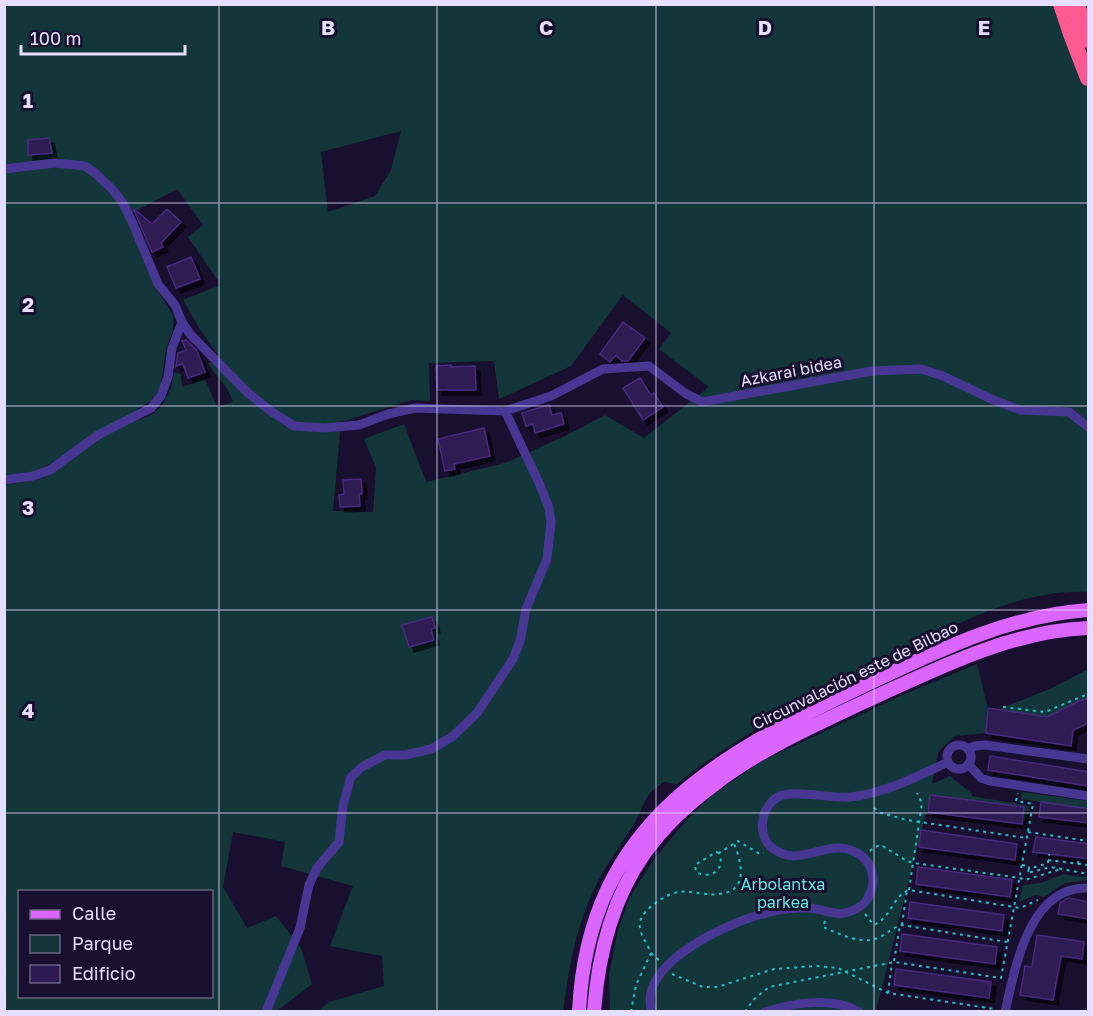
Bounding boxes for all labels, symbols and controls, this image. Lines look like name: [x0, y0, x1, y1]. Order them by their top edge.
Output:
text: B: [321, 15, 335, 39]
text: C: [539, 15, 553, 39]
text: D: [758, 15, 772, 39]
text: E: [978, 15, 990, 39]
scale bar: [21, 18, 184, 56]
text: 100 m: [30, 27, 81, 49]
text: 1: [23, 88, 33, 112]
text: 2: [22, 292, 34, 316]
street label: Azkarai bidea: [739, 351, 843, 391]
text: 3: [22, 495, 34, 519]
street label: Circunvalación este de Bilbao: [749, 616, 961, 734]
text: 4: [22, 698, 34, 722]
park label: Arbolantxa parkea: [741, 874, 825, 912]
legend: [18, 890, 213, 998]
text: Calle: [72, 902, 116, 924]
text: Parque: [72, 932, 133, 954]
text: Edificio: [72, 962, 136, 984]

